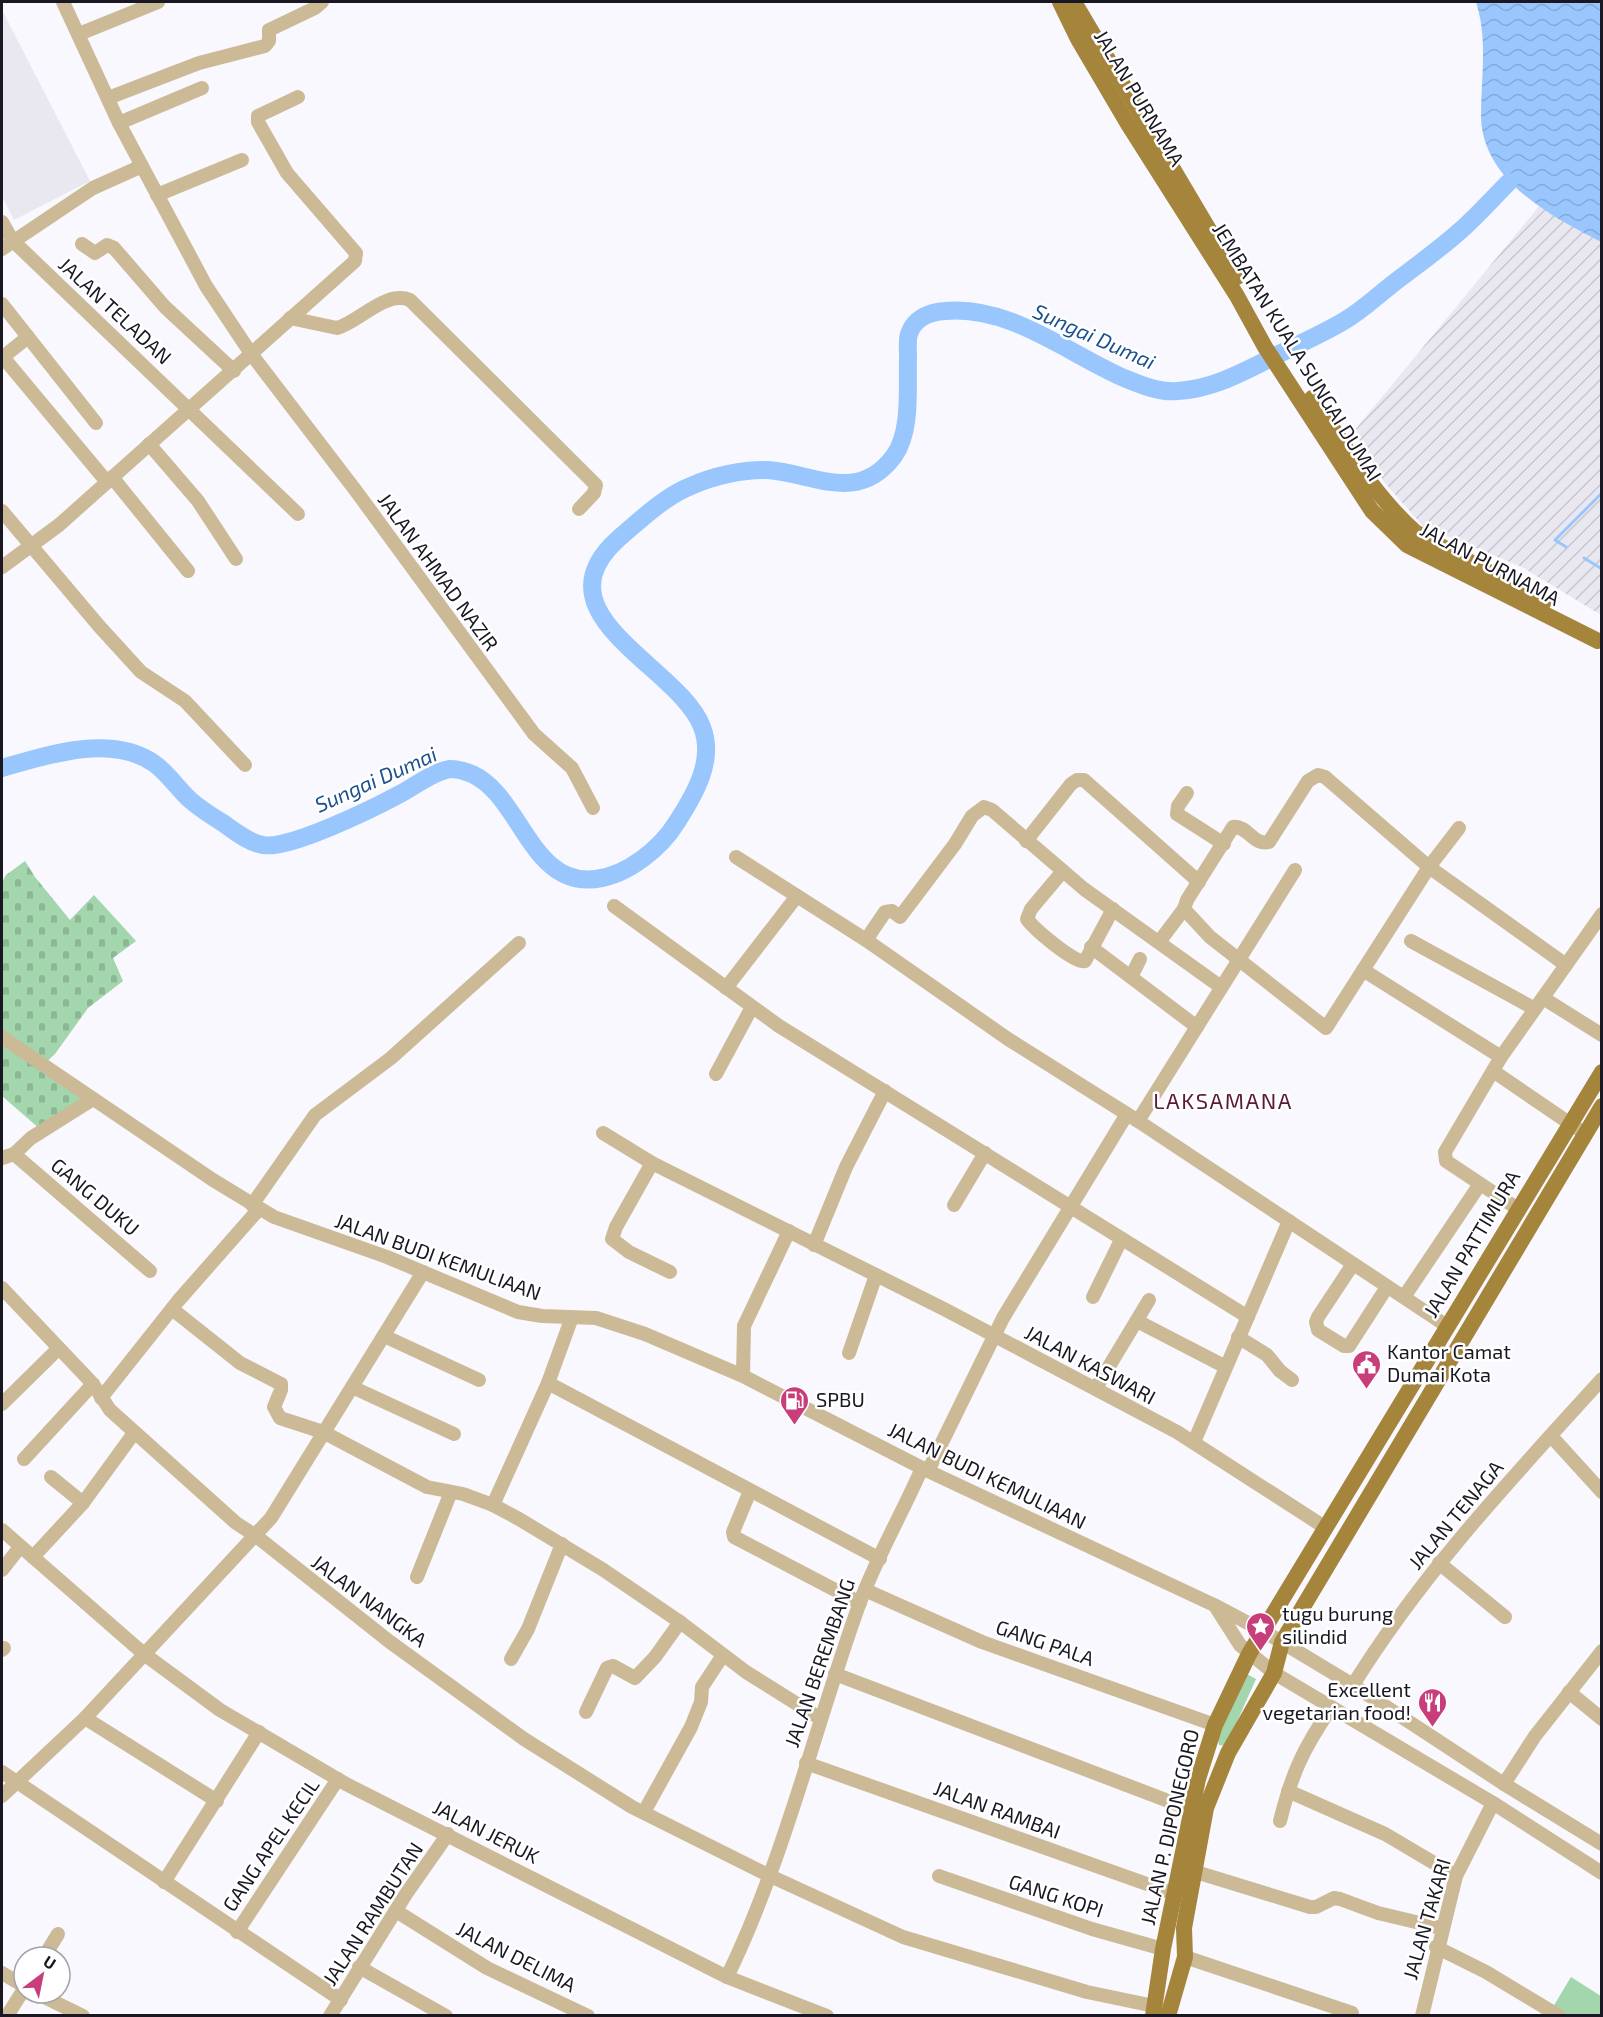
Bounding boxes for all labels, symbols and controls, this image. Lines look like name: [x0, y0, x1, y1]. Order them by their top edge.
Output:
street label: JALAN PURNAMA: [1090, 25, 1190, 170]
street label: JEMBATAN KUALA SUNGAI DUMAI: [1208, 218, 1388, 485]
street label: JALAN TELADAN: [54, 252, 177, 369]
water label: Sungai Dumai: [1030, 298, 1160, 374]
street label: JALAN AHMAD NAZIR: [374, 488, 504, 655]
street label: JALAN PURNAMA: [1417, 516, 1565, 610]
water label: Sungai Dumai: [310, 741, 440, 817]
district label: LAKSAMANA: [1153, 1087, 1293, 1113]
street label: GANG DUKU: [47, 1152, 145, 1240]
street label: JALAN PATTIMURA: [1418, 1165, 1525, 1321]
street label: JALAN BUDI KEMULIAAN: [332, 1208, 545, 1305]
street label: JALAN KASWARI: [1021, 1320, 1160, 1409]
place label: Kantor Camat Dumai Kota: [1387, 1339, 1511, 1386]
public building icon: Kantor Camat Dumai Kota: [1350, 1348, 1382, 1390]
fuel station icon: SPBU: [779, 1384, 811, 1426]
place label: SPBU: [816, 1387, 865, 1411]
street label: JALAN BUDI KEMULIAAN: [884, 1417, 1090, 1534]
street label: JALAN TENAGA: [1403, 1455, 1508, 1574]
street label: JALAN NANGKA: [307, 1549, 432, 1652]
street label: JALAN BEREMBANG: [779, 1575, 859, 1750]
place label: tugu burung silindid: [1282, 1601, 1393, 1648]
place icon: tugu burung silindid: [1245, 1610, 1277, 1652]
street label: GANG PALA: [993, 1614, 1098, 1670]
place label: Excellent vegetarian food!: [1263, 1677, 1411, 1724]
restaurant icon: Excellent vegetarian food!: [1416, 1686, 1448, 1728]
street label: JALAN P. DIPONEGORO: [1135, 1726, 1203, 1927]
street label: GANG APEL KECIL: [217, 1773, 323, 1915]
street label: JALAN RAMBAI: [931, 1775, 1064, 1843]
street label: JALAN JERUK: [429, 1794, 544, 1868]
street label: JALAN RAMBUTAN: [317, 1837, 427, 1989]
street label: JALAN TAKARI: [1397, 1855, 1455, 1982]
street label: GANG KOPI: [1006, 1869, 1107, 1922]
street label: JALAN DELIMA: [453, 1916, 581, 1997]
north arrow: [12, 1945, 72, 2005]
text: U: [41, 1951, 60, 1973]

